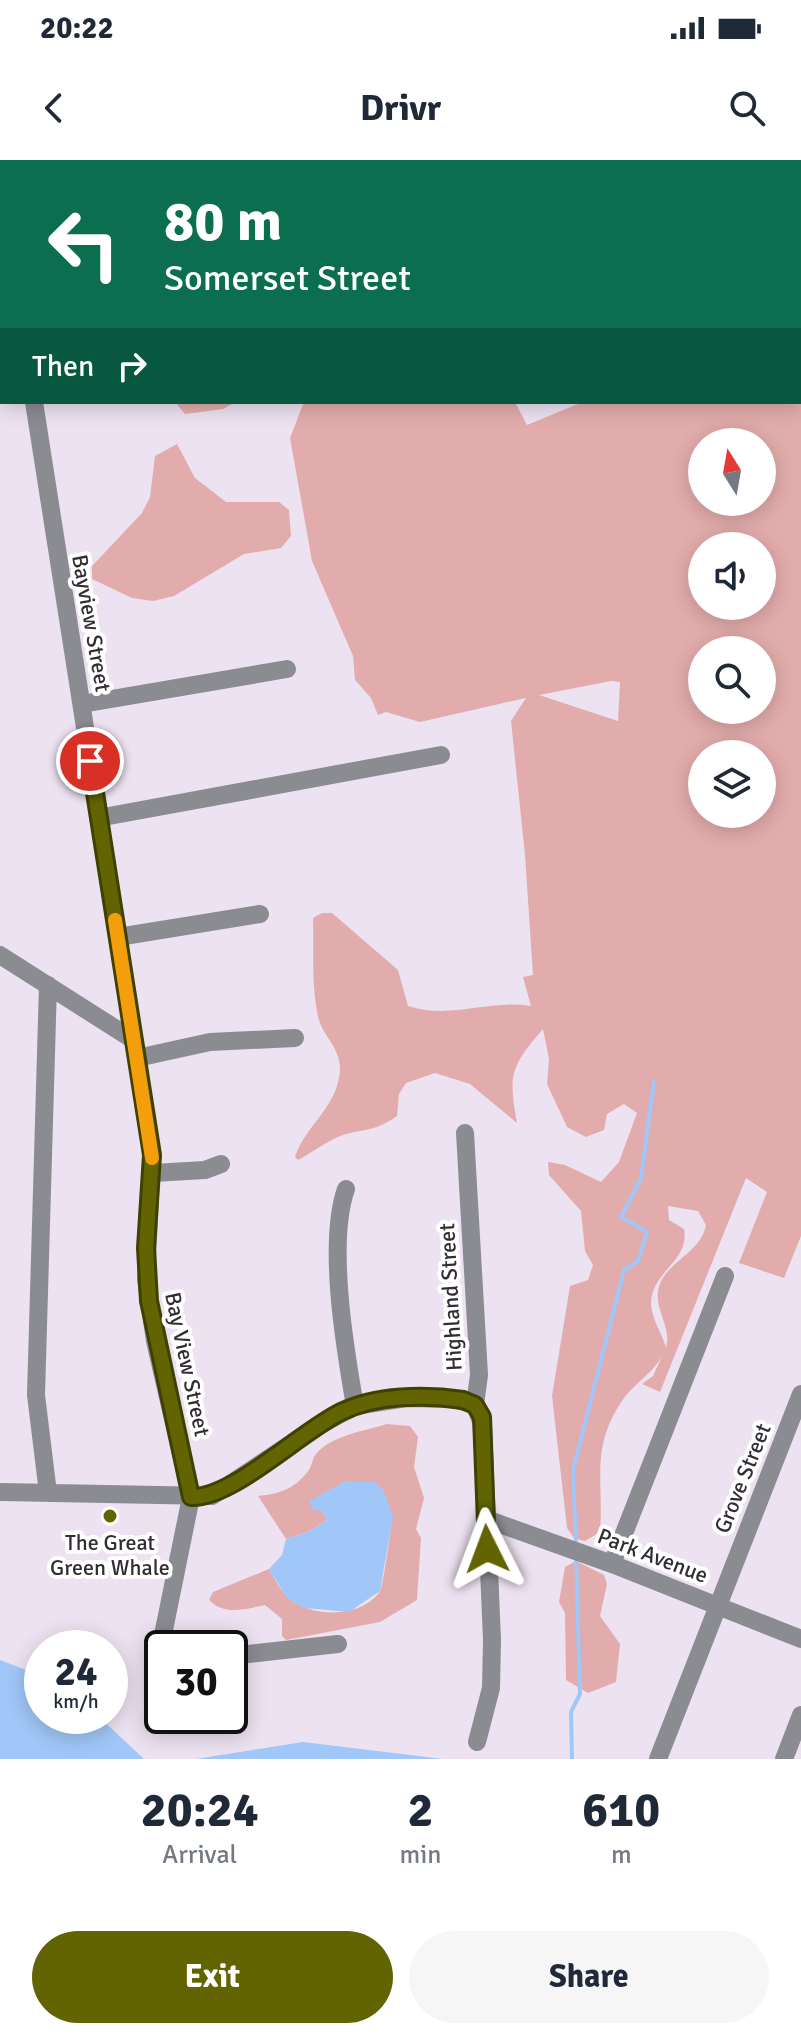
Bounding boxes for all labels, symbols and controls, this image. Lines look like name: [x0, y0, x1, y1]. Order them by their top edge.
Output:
text: 20:22: [40, 10, 114, 47]
icon: back: [32, 86, 76, 130]
text: Drivr: [360, 86, 441, 131]
icon: search: [725, 86, 769, 130]
text: 80 m: [164, 187, 282, 256]
icon: left: [32, 192, 136, 296]
text: Somerset Street: [164, 256, 411, 301]
icon: right: [110, 344, 154, 388]
text: Then: [32, 348, 94, 385]
north arrow: [688, 428, 776, 516]
map controls: [688, 428, 776, 828]
button: sound: [688, 532, 776, 620]
street label: Bayview Street: [66, 552, 117, 694]
button: search: [688, 636, 776, 724]
pin: [56, 727, 124, 795]
icon: arrive: [68, 739, 112, 783]
button: layers: [688, 740, 776, 828]
street label: Highland Street: [433, 1222, 468, 1372]
street label: Bay View Street: [159, 1290, 216, 1439]
street label: Grove Street: [708, 1419, 777, 1537]
marker: The Great Green Whale: [101, 1507, 119, 1525]
position arrow: [445, 1507, 529, 1591]
street label: Park Avenue: [594, 1522, 712, 1589]
place label: The Great Green Whale: [50, 1529, 170, 1581]
speed limit sign: 30: [144, 1630, 248, 1734]
text: 24: [54, 1647, 98, 1697]
text: km/h: [53, 1689, 99, 1714]
text: 20:24: [141, 1781, 259, 1840]
text: 2: [408, 1781, 433, 1840]
text: 610: [582, 1781, 660, 1840]
text: Arrival: [162, 1839, 237, 1871]
text: min: [400, 1839, 442, 1871]
text: m: [611, 1839, 632, 1871]
button: Exit: [32, 1931, 393, 2023]
button: Share: [409, 1931, 769, 2023]

